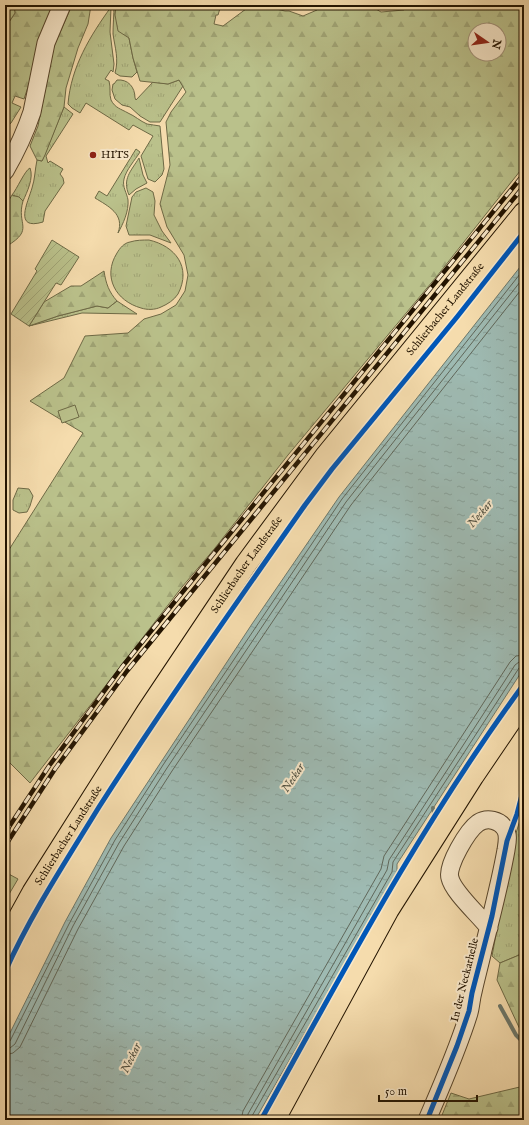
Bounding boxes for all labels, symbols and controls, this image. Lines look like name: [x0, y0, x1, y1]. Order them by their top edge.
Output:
north arrow: [467, 22, 507, 62]
text: N: [488, 37, 504, 51]
place label: HITS: [101, 148, 129, 162]
marker: HITS: [88, 150, 98, 160]
street label: Schlierbacher Landstraße: [404, 260, 487, 358]
water label: Neckar: [464, 496, 496, 531]
street label: Schlierbacher Landstraße: [208, 514, 286, 616]
water label: Neckar: [278, 760, 308, 795]
street label: Schlierbacher Landstraße: [32, 783, 106, 888]
street label: In der Neckarhelle: [448, 937, 482, 1023]
water label: Neckar: [117, 1040, 145, 1075]
scale bar: [379, 1077, 477, 1103]
text: 50 m: [385, 1084, 407, 1099]

